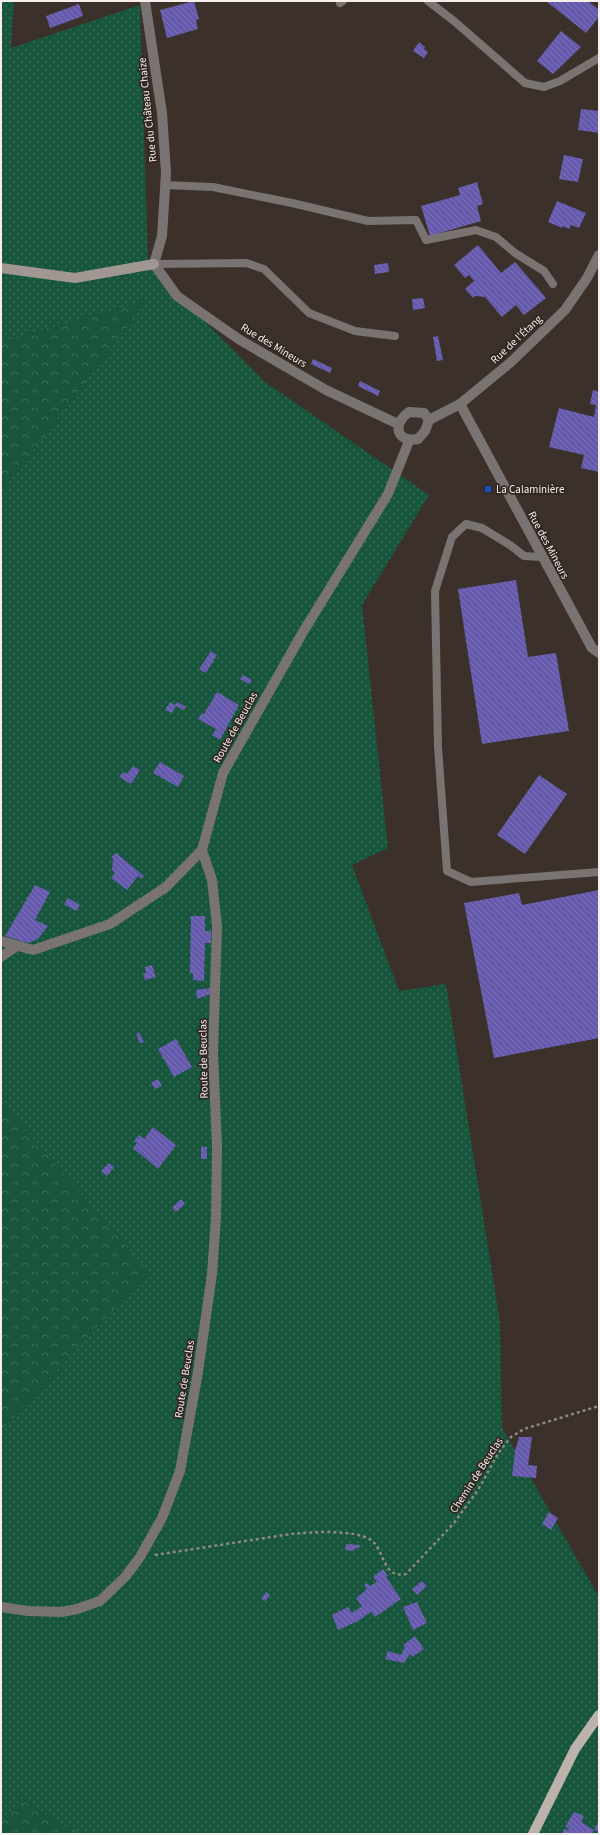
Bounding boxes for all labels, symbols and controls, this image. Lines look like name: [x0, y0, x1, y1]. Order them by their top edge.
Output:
street label: Rue du Château Chaize: [134, 56, 160, 163]
street label: Rue de l'Étang: [487, 311, 546, 367]
street label: Rue des Mineurs: [238, 320, 310, 371]
place label: La Calaminière: [496, 482, 565, 497]
marker: La Calaminière: [483, 484, 493, 494]
street label: Rue des Mineurs: [524, 509, 573, 582]
street label: Route de Beuclas: [210, 689, 261, 765]
street label: Route de Beuclas: [195, 1019, 212, 1099]
street label: Route de Beuclas: [171, 1339, 198, 1419]
street label: Chemin de Beuclas: [446, 1434, 507, 1516]

